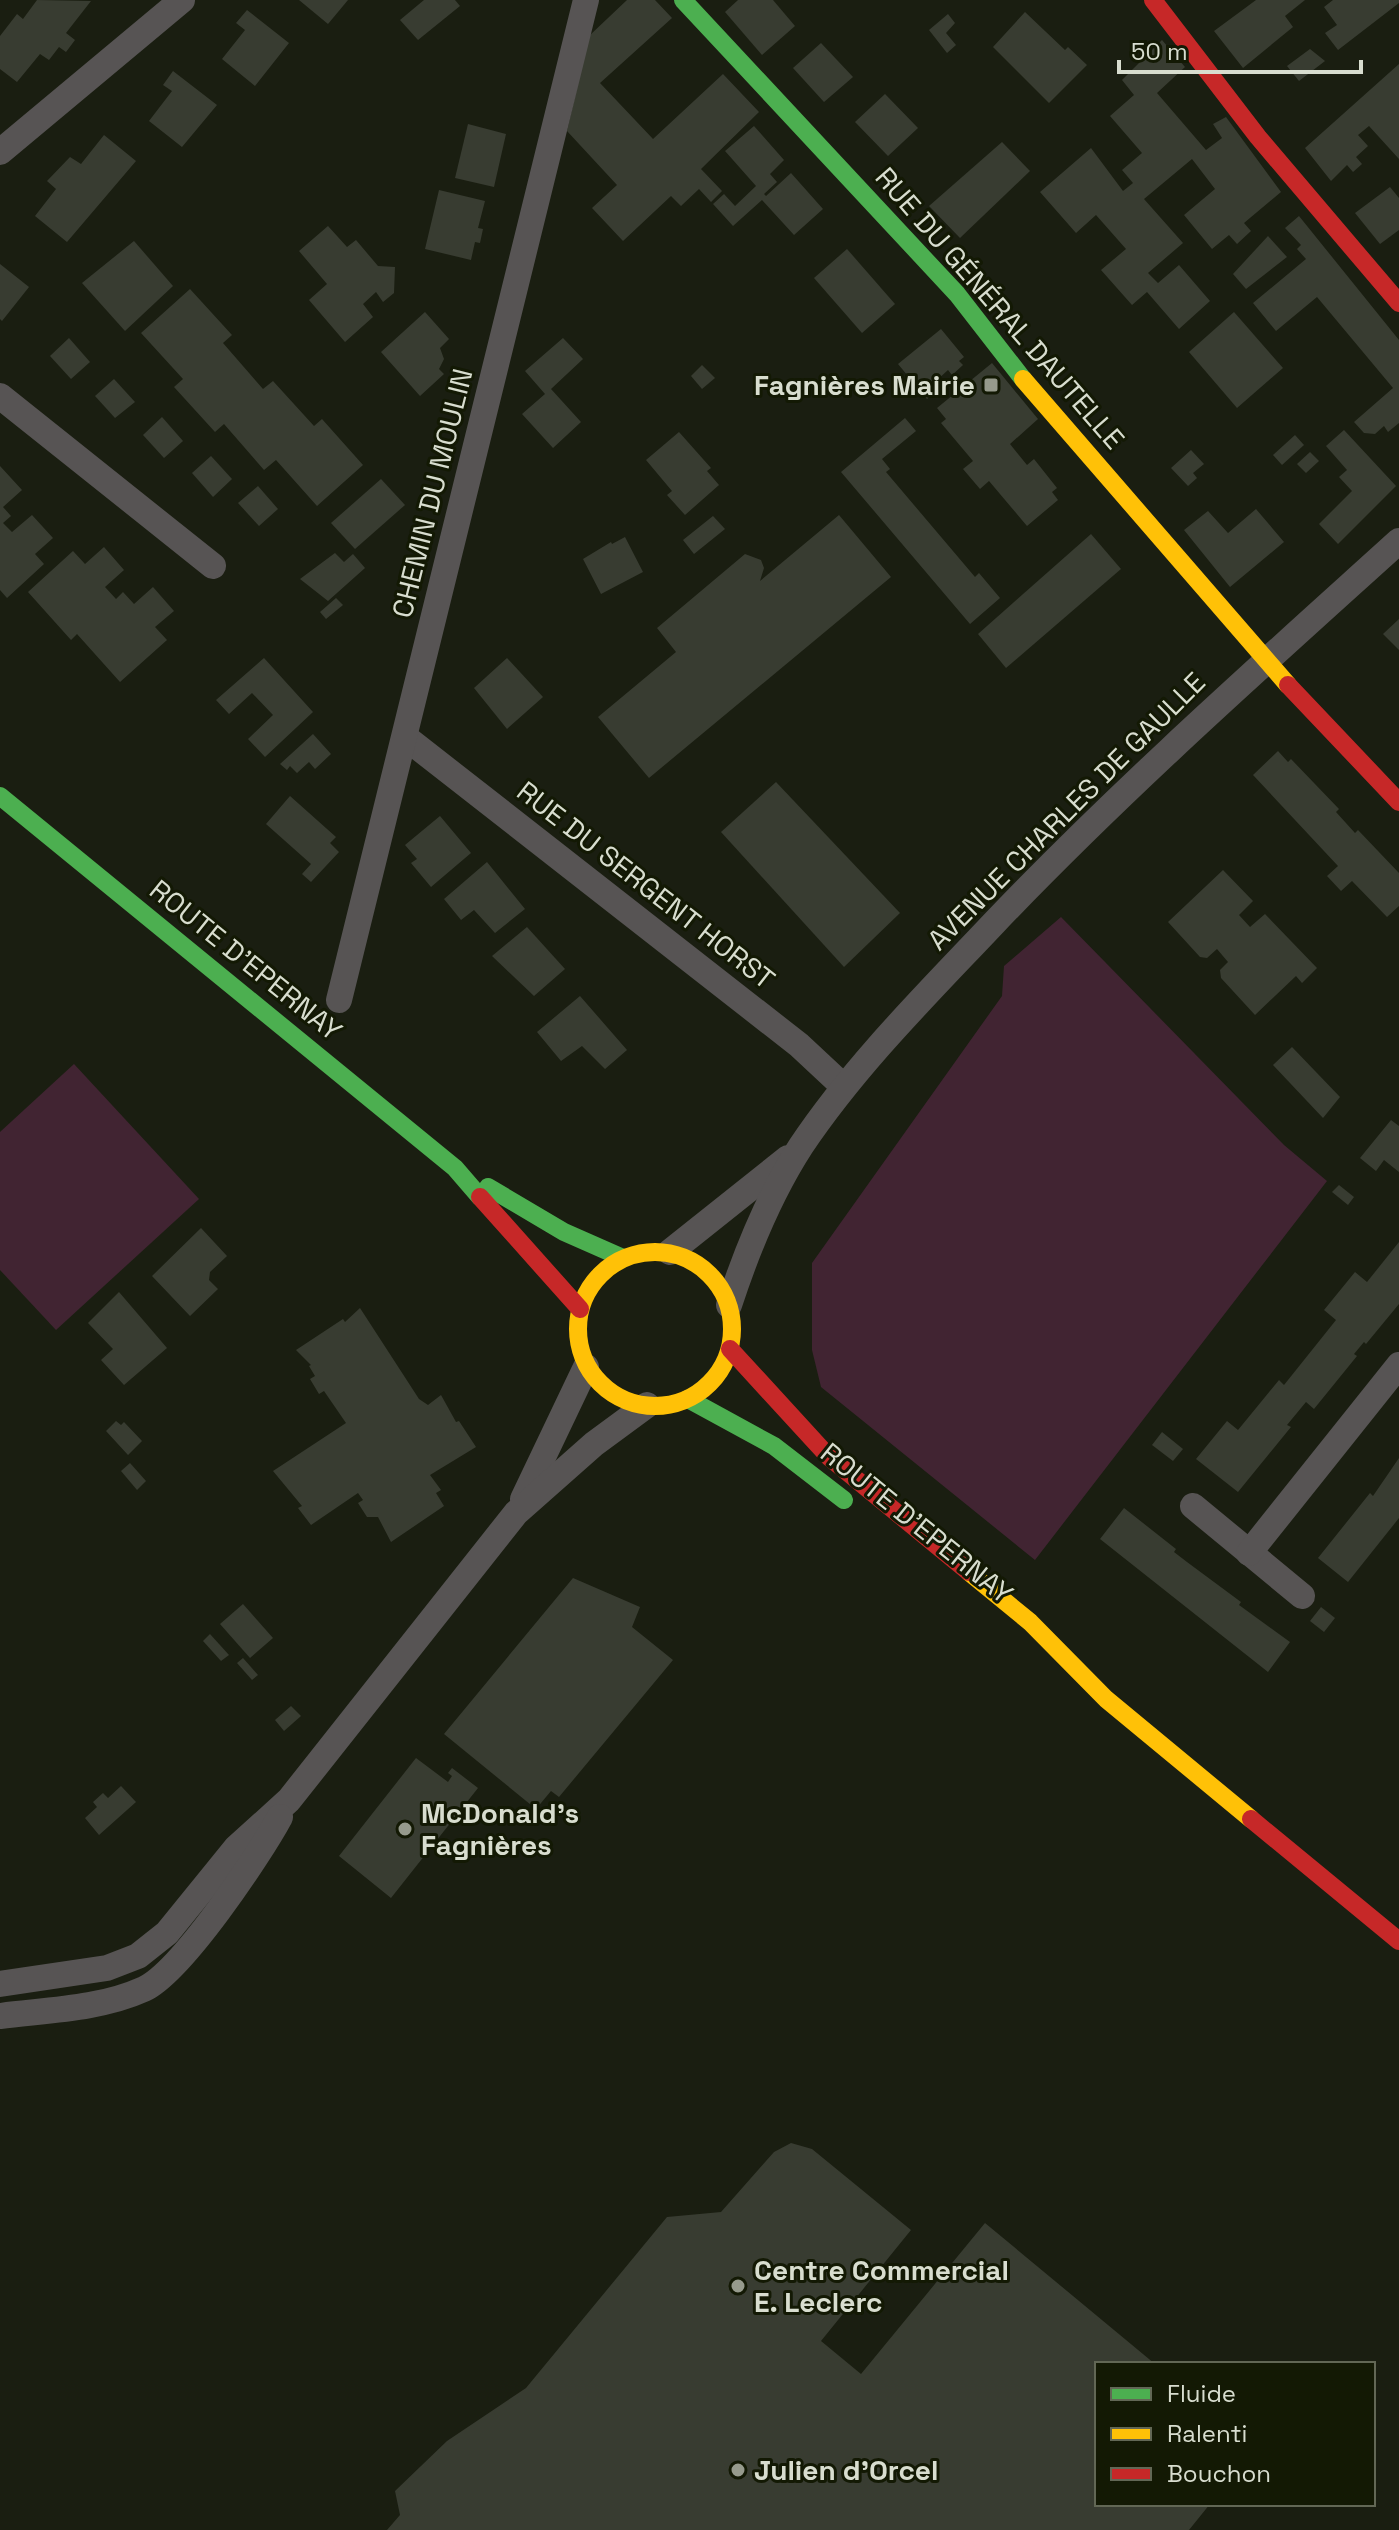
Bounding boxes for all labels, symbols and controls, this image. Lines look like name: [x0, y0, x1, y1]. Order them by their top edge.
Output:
scale bar: [1119, 24, 1361, 74]
text: 50 m: [1131, 36, 1188, 67]
street label: RUE DU GÉNÉRAL DAUTELLE: [868, 160, 1132, 456]
street label: CHEMIN DU MOULIN: [384, 365, 480, 621]
place label: Fagnières Mairie: [754, 367, 975, 403]
marker: Fagnières Mairie: [982, 376, 1000, 394]
street label: AVENUE CHARLES DE GAULLE: [919, 664, 1213, 958]
street label: RUE DU SERGENT HORST: [510, 773, 782, 997]
street label: ROUTE D'EPERNAY: [143, 871, 349, 1049]
street label: ROUTE D'EPERNAY: [814, 1434, 1020, 1612]
place label: McDonald's Fagnières: [421, 1795, 579, 1863]
marker: McDonald's Fagnières: [396, 1820, 414, 1838]
place label: Centre Commercial E. Leclerc: [754, 2252, 1009, 2320]
marker: Centre Commercial E. Leclerc: [729, 2277, 747, 2295]
legend: [1095, 2362, 1375, 2506]
text: Fluide: [1167, 2378, 1236, 2409]
text: Ralenti: [1167, 2418, 1247, 2449]
place label: Julien d'Orcel: [754, 2452, 938, 2488]
text: Bouchon: [1167, 2458, 1271, 2489]
marker: Julien d'Orcel: [729, 2461, 747, 2479]

